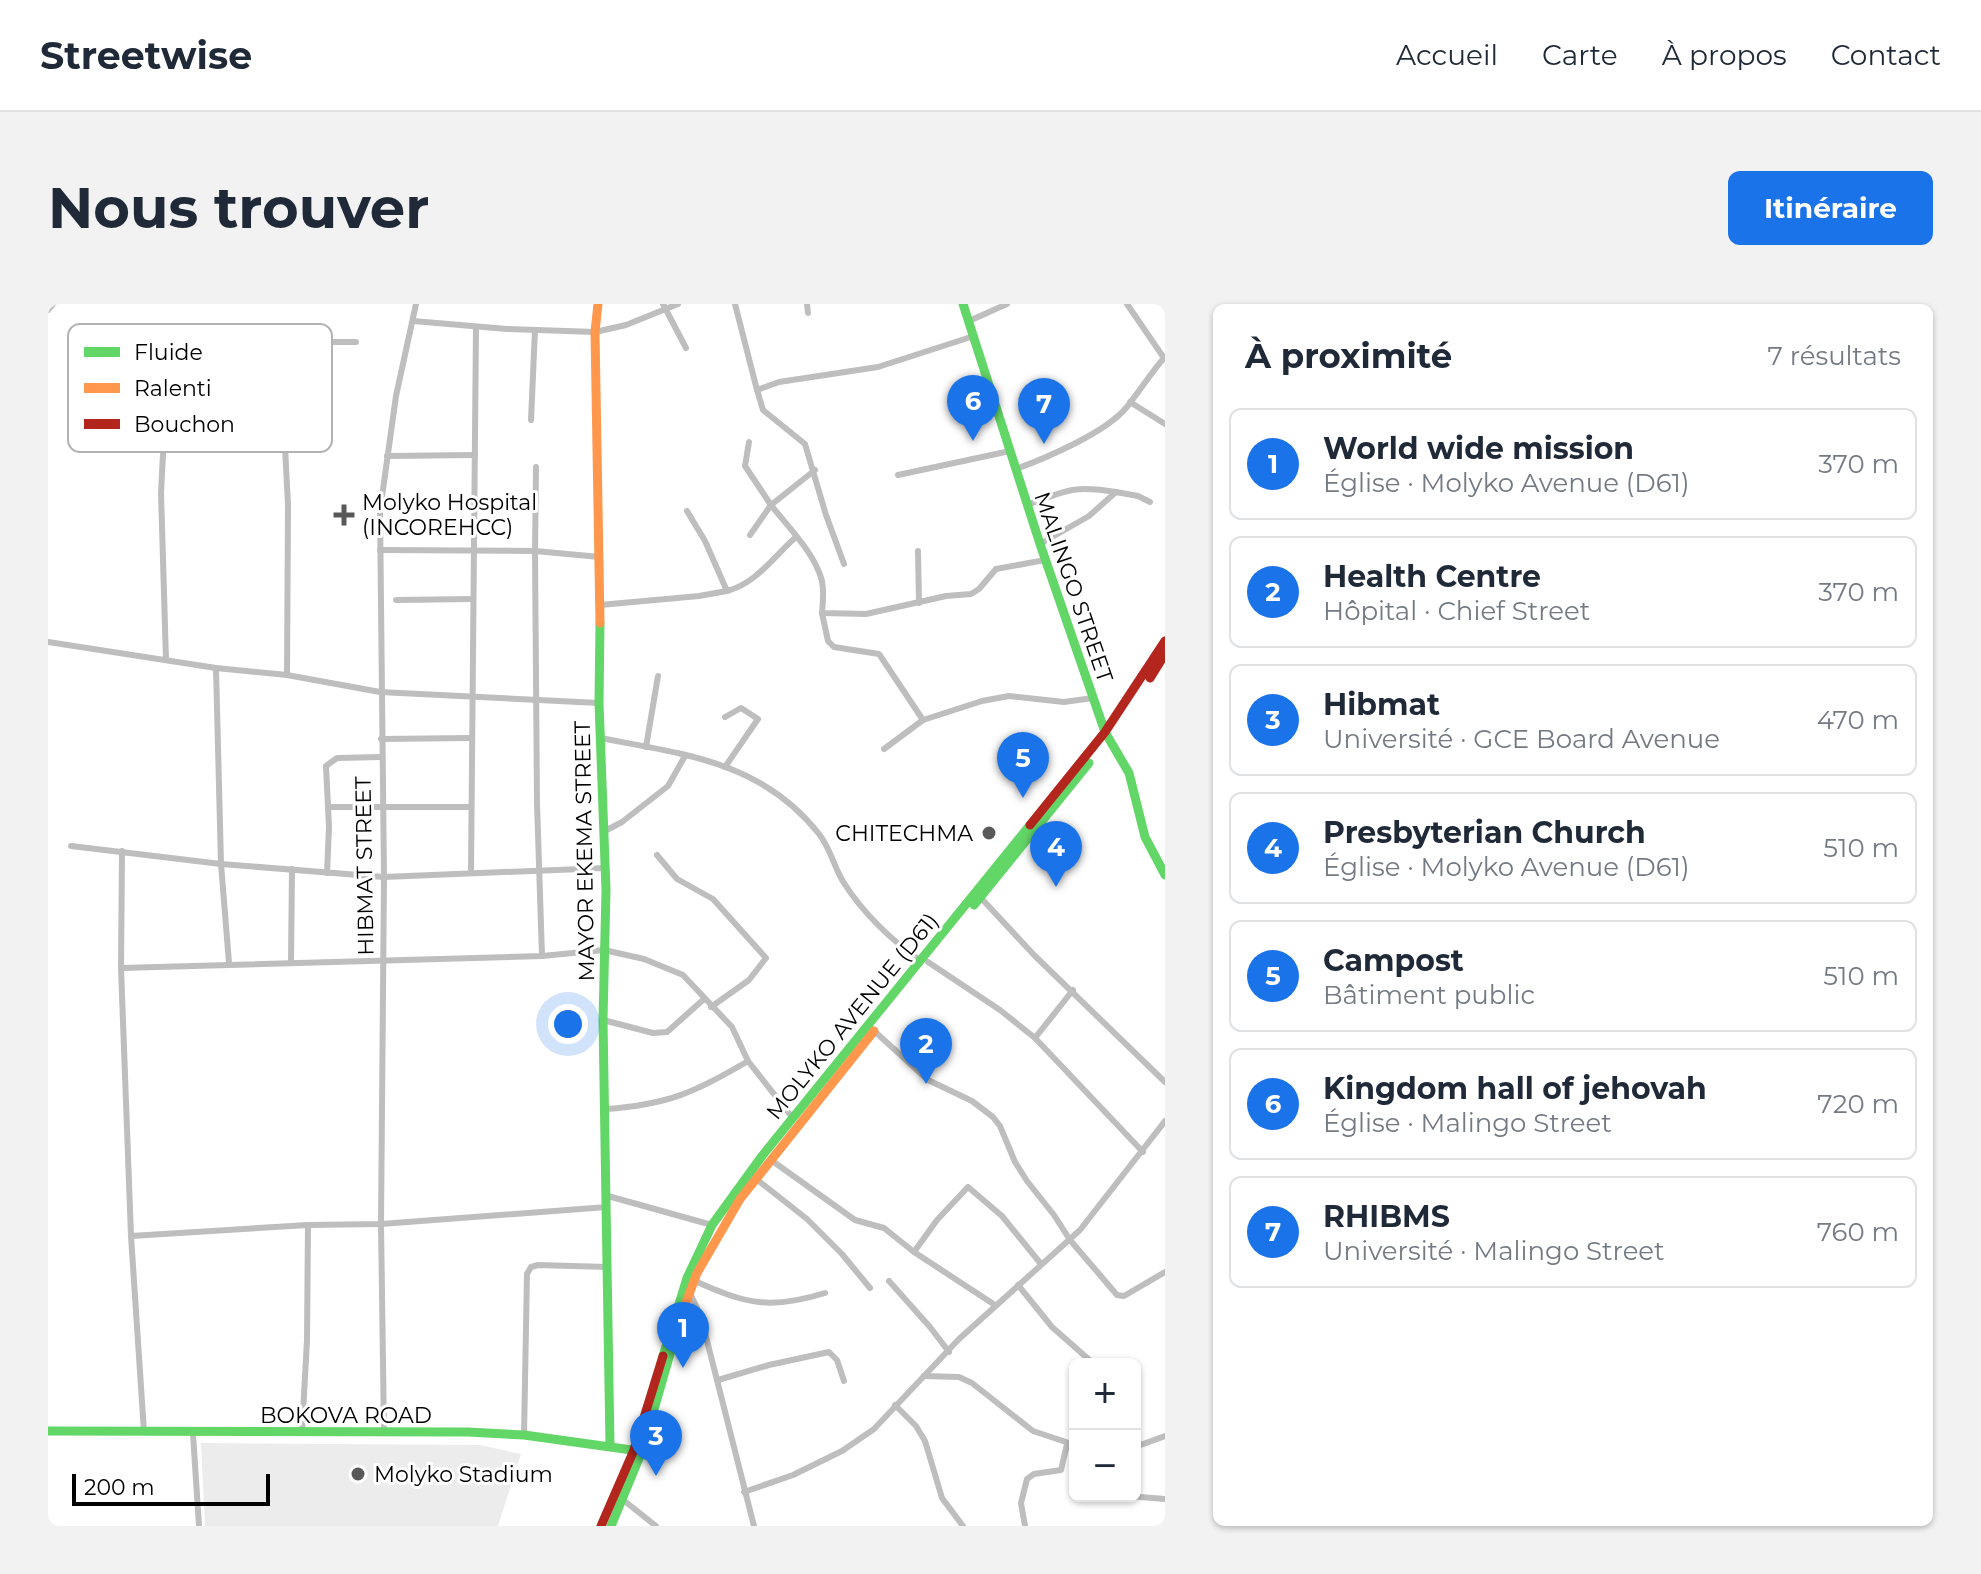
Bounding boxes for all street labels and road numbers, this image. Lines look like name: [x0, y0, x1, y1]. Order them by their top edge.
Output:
street label: MALINGO STREET: [1028, 488, 1119, 686]
street label: MAYOR EKEMA STREET: [569, 720, 600, 982]
street label: HIBMAT STREET: [349, 776, 380, 956]
street label: MOLYKO AVENUE (D61): [761, 908, 944, 1125]
street label: BOKOVA ROAD: [260, 1402, 432, 1429]

